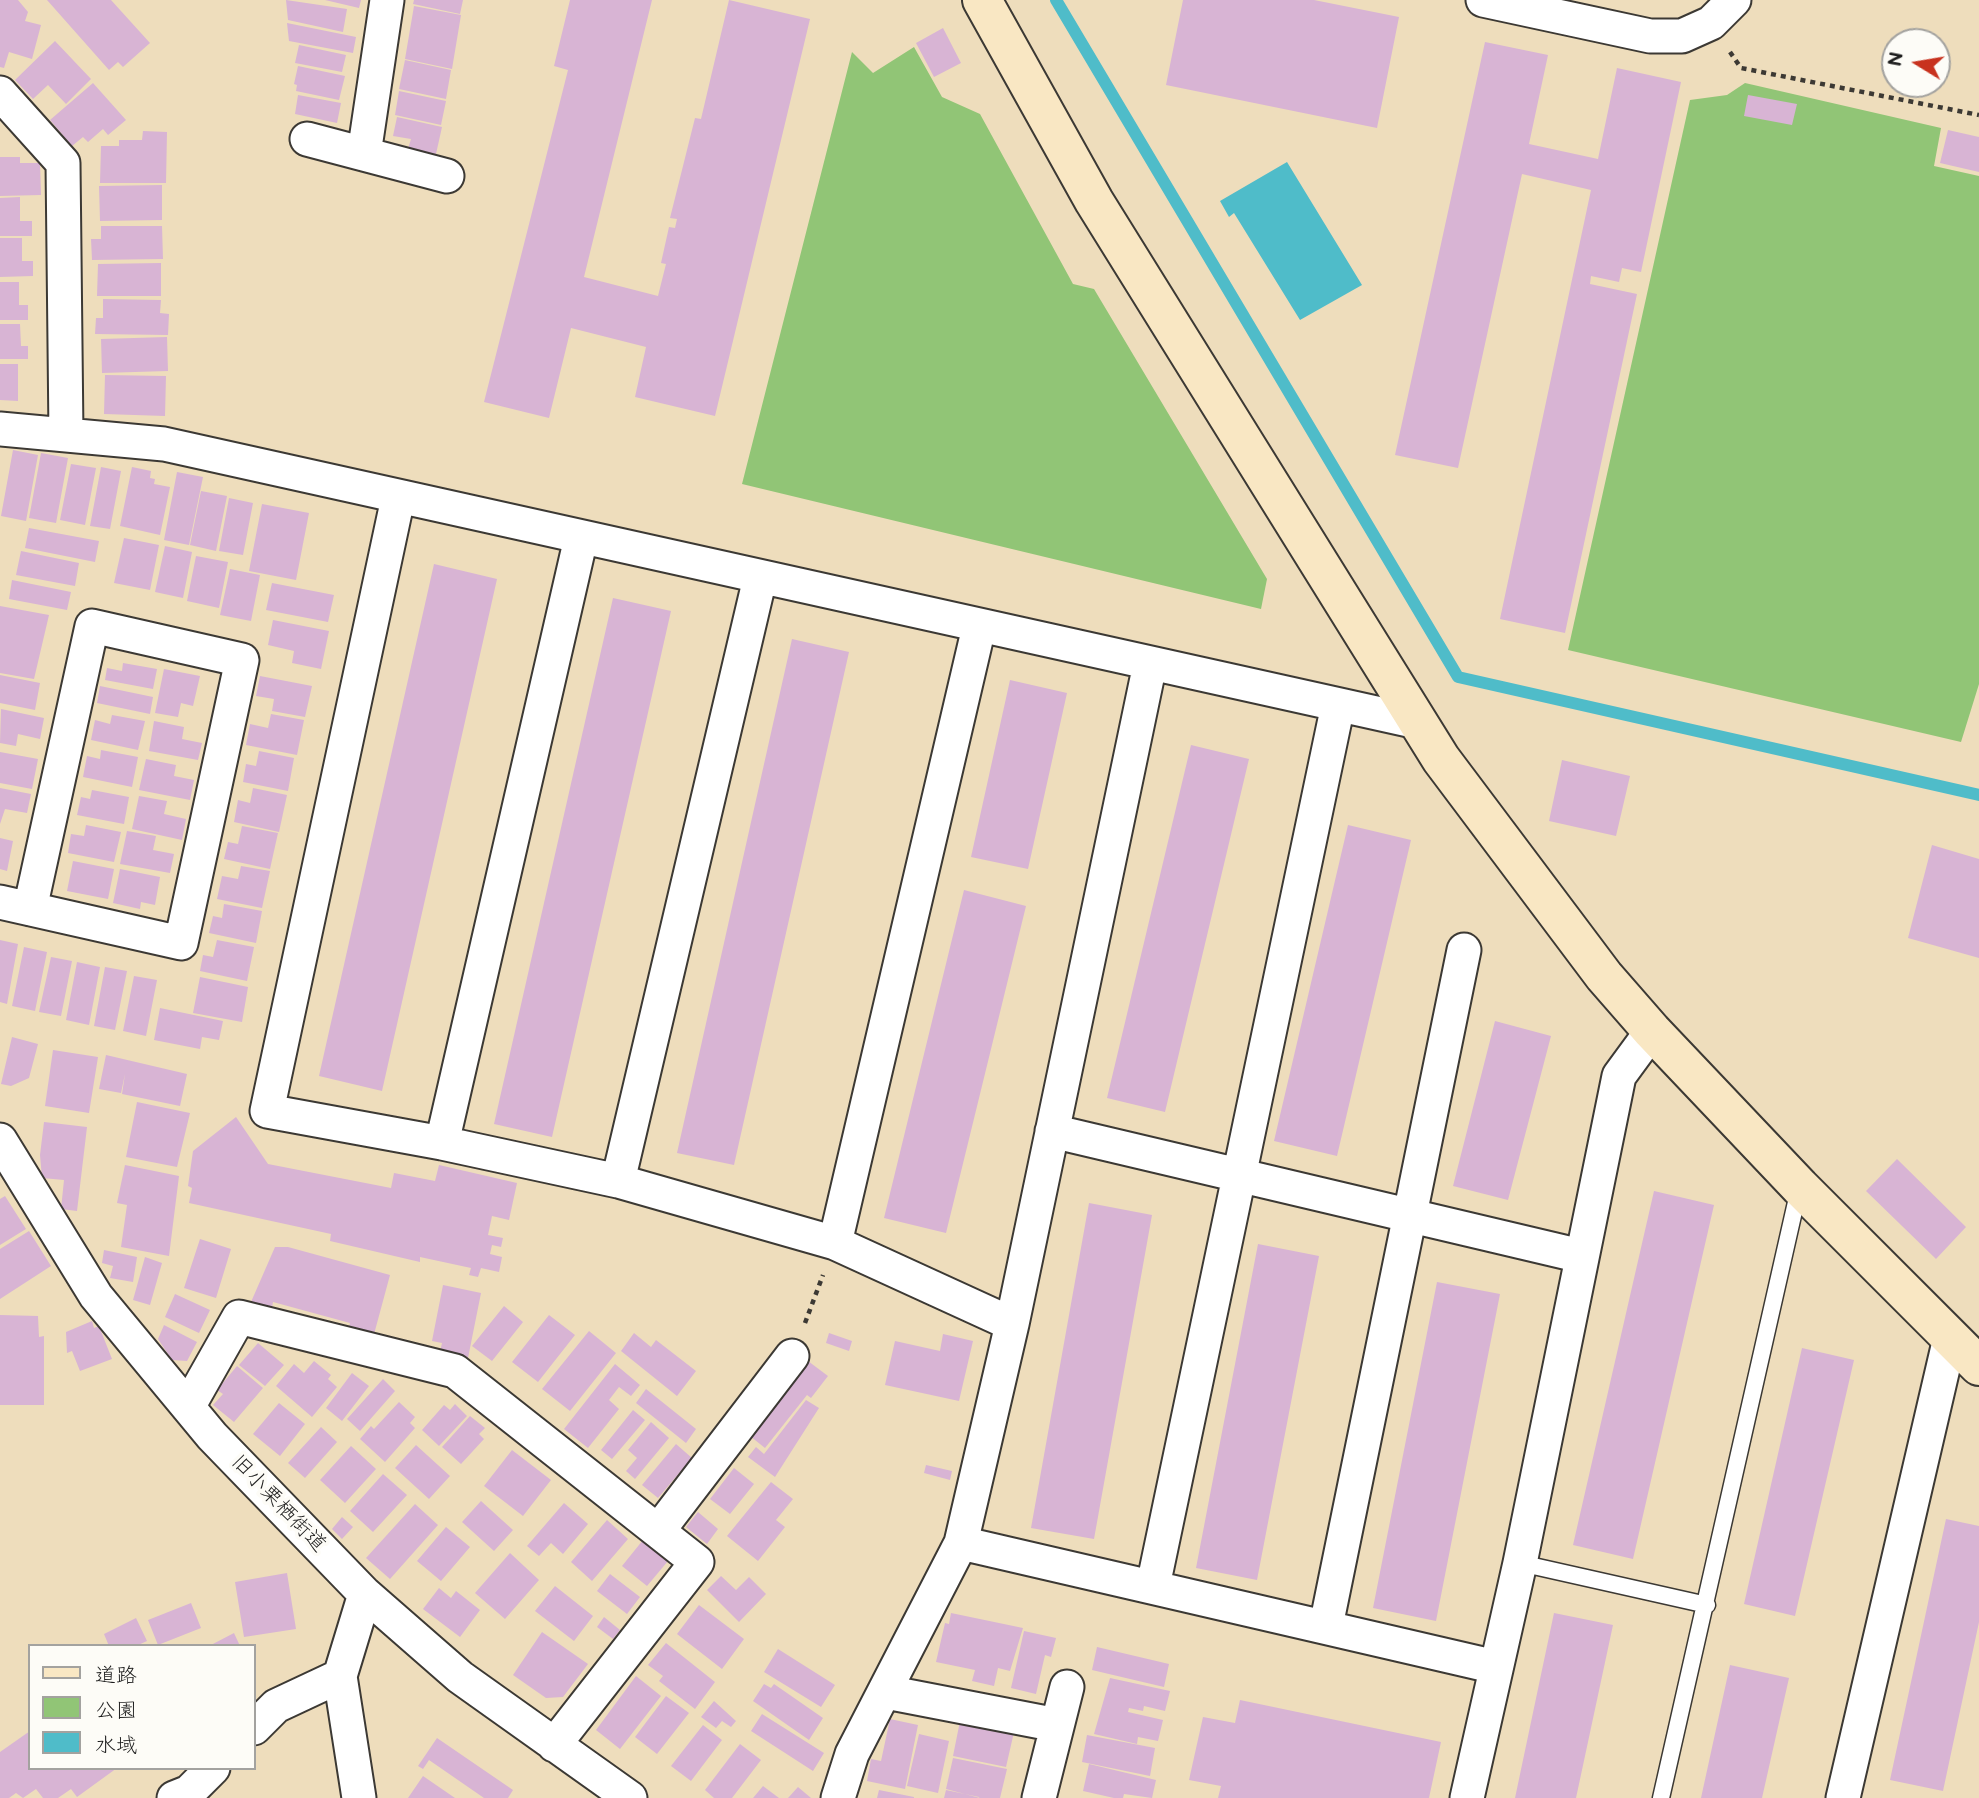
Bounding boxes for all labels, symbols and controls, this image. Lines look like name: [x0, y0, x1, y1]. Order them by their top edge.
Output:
north arrow: [1881, 28, 1951, 98]
text: N: [1884, 50, 1910, 68]
street label: 旧小栗栖街道: [225, 1450, 331, 1558]
legend: [28, 1644, 256, 1770]
text: 道路: [95, 1663, 137, 1688]
text: 公園: [95, 1698, 137, 1723]
text: 水域: [95, 1733, 137, 1758]

